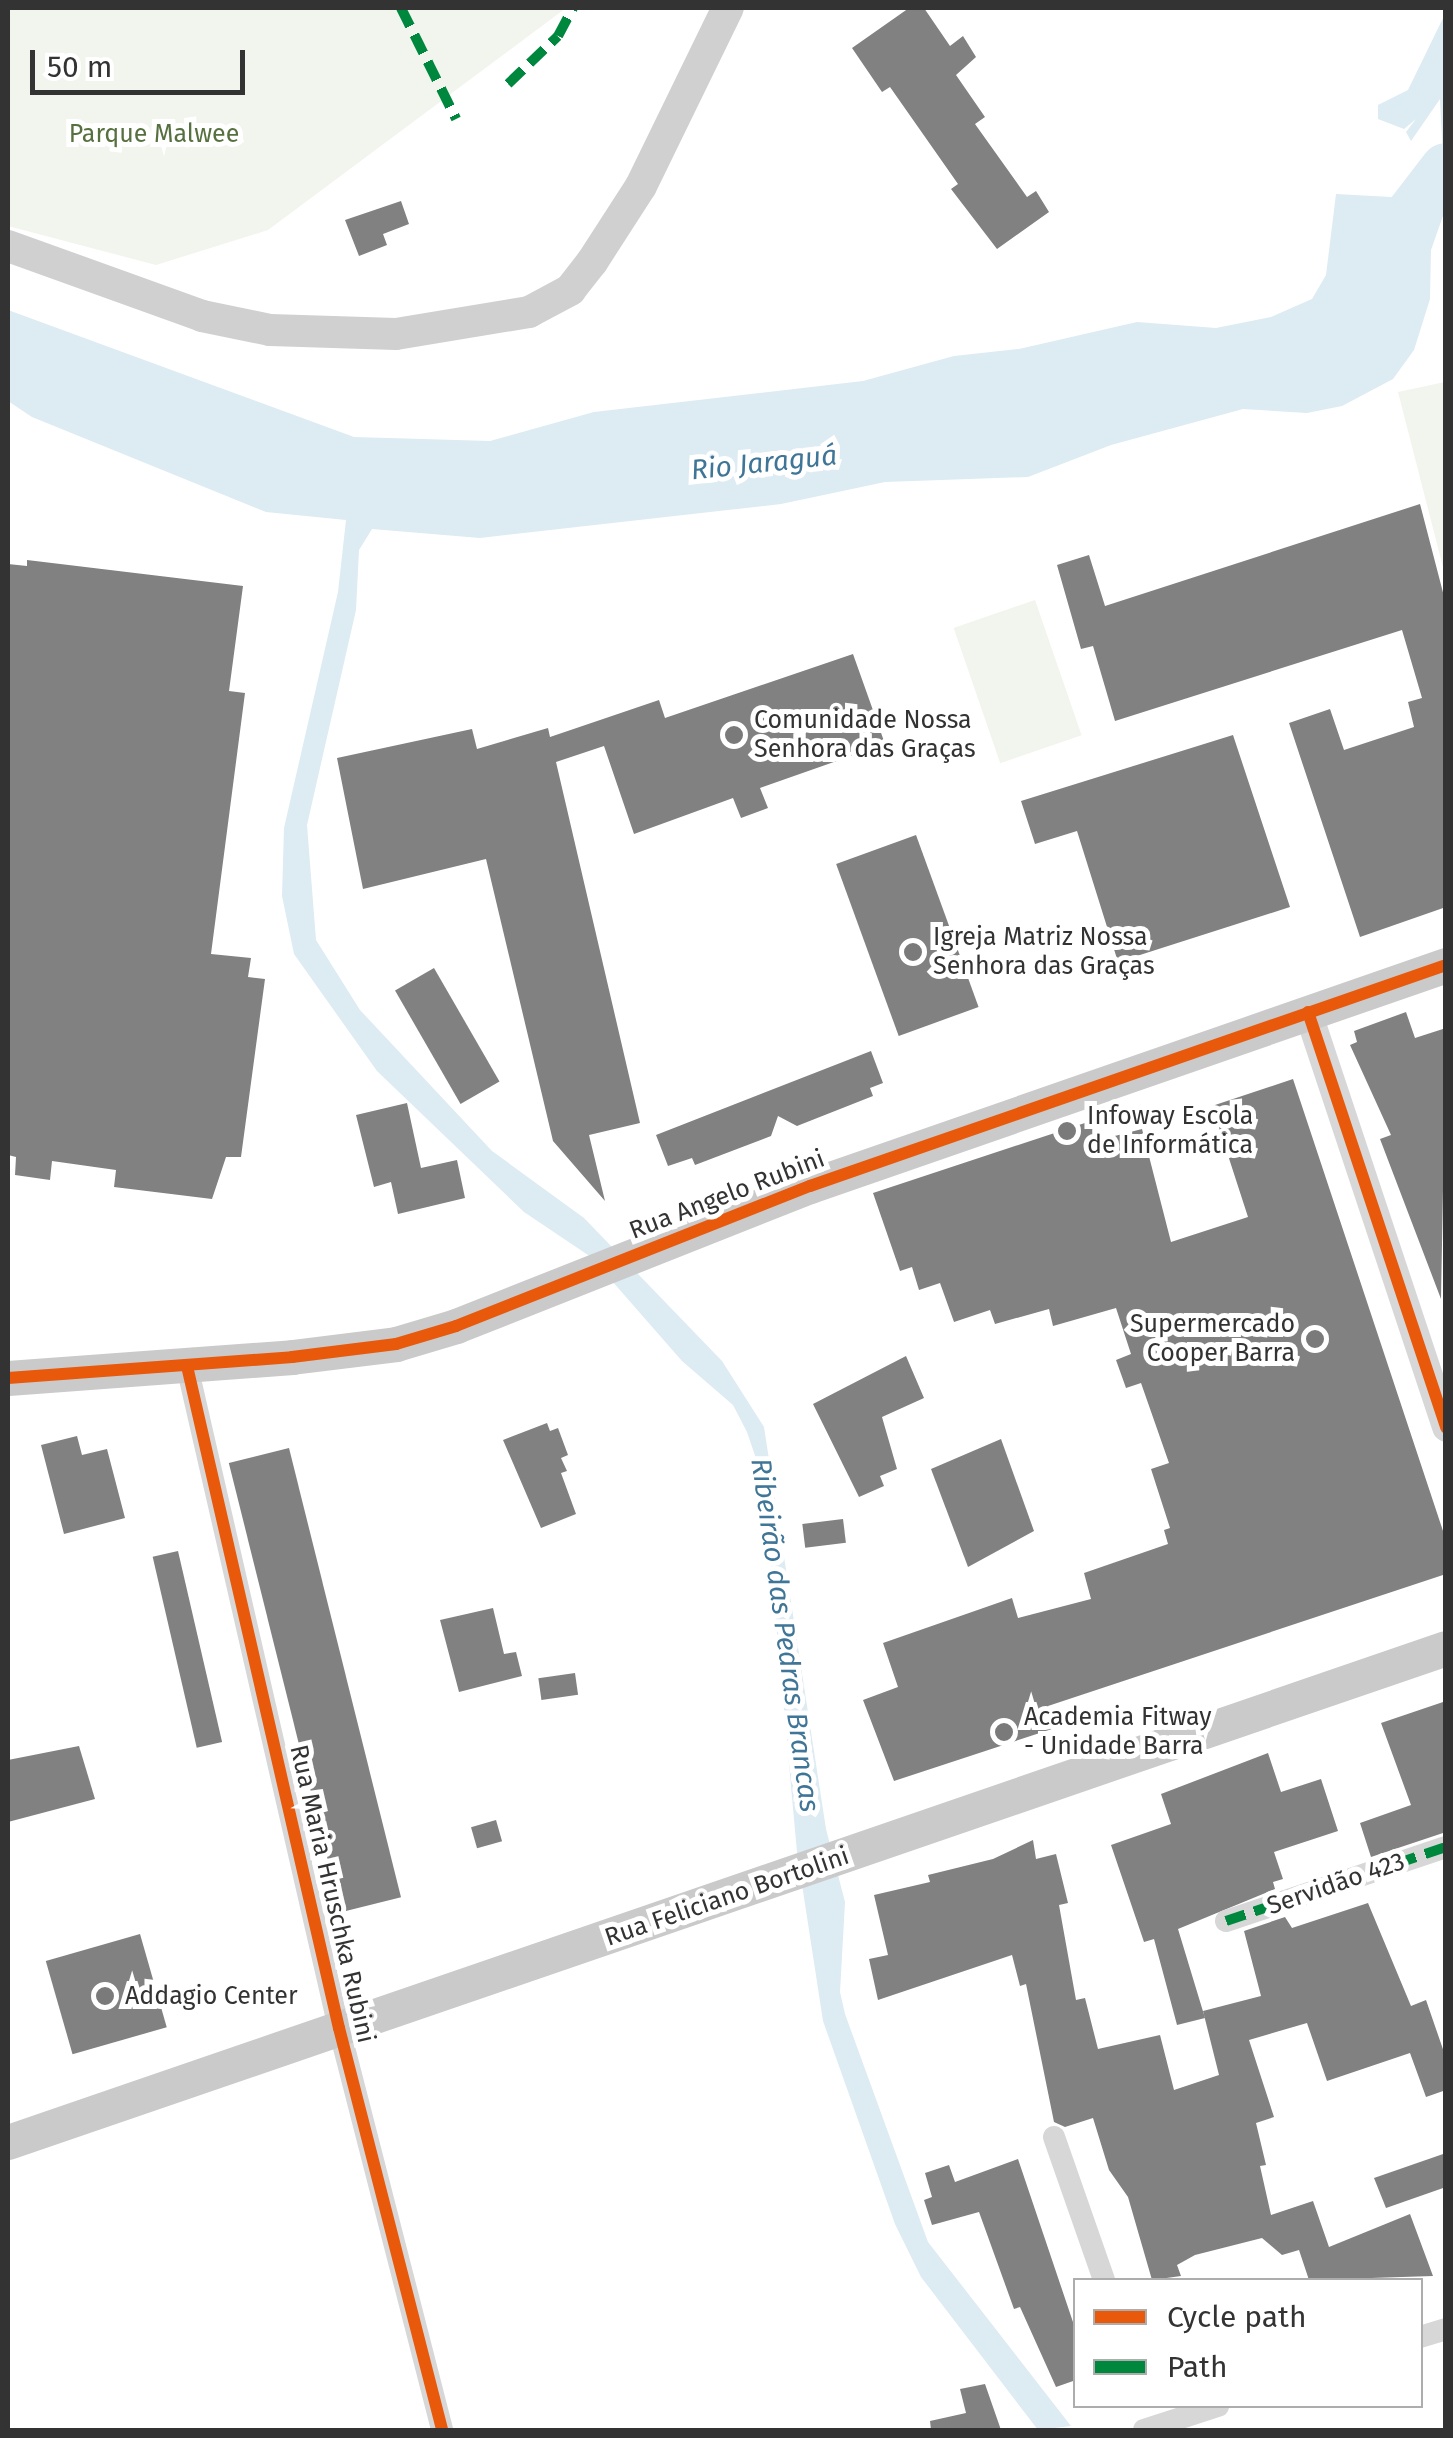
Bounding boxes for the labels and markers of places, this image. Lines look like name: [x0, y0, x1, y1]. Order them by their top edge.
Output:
place label: Comunidade Nossa Senhora das Graças: [754, 706, 976, 765]
marker: Comunidade Nossa Senhora das Graças: [723, 724, 745, 746]
place label: Igreja Matriz Nossa Senhora das Graças: [933, 923, 1155, 982]
marker: Igreja Matriz Nossa Senhora das Graças: [902, 941, 924, 963]
place label: Infoway Escola de Informática: [1087, 1102, 1253, 1161]
marker: Infoway Escola de Informática: [1056, 1120, 1078, 1142]
place label: Supermercado Cooper Barra: [1130, 1310, 1295, 1369]
marker: Supermercado Cooper Barra: [1304, 1328, 1326, 1350]
place label: Academia Fitway - Unidade Barra: [1024, 1703, 1212, 1762]
marker: Academia Fitway - Unidade Barra: [993, 1721, 1015, 1743]
place label: Addagio Center: [125, 1981, 298, 2011]
marker: Addagio Center: [94, 1985, 116, 2007]

